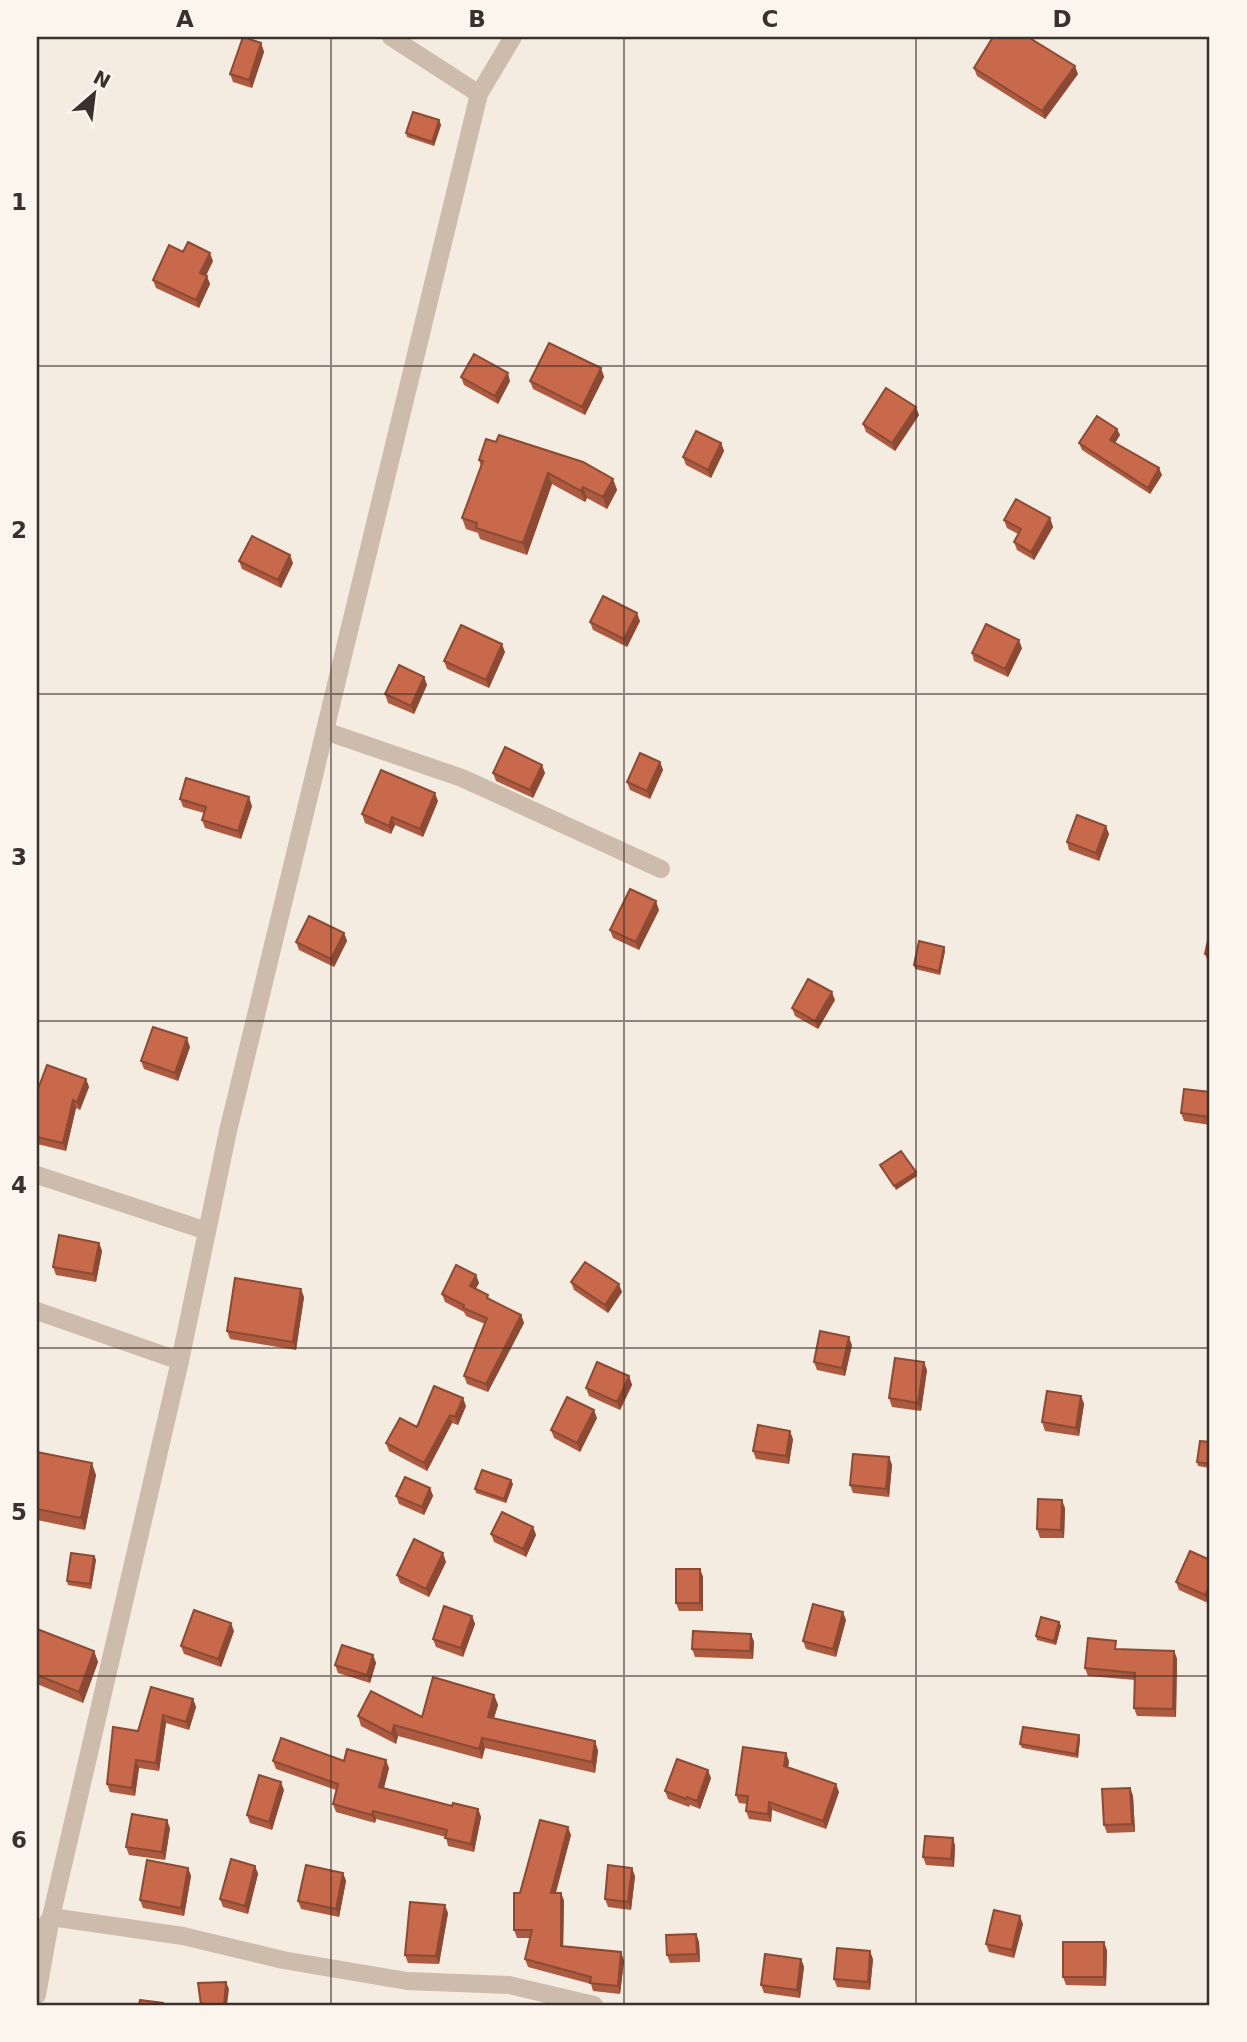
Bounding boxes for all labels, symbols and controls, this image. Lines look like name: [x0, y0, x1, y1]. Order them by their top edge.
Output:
text: A: [176, 6, 194, 32]
text: B: [468, 6, 486, 32]
text: C: [762, 6, 778, 32]
text: D: [1052, 6, 1072, 32]
north arrow: [60, 60, 130, 130]
text: N: [90, 66, 114, 92]
text: 1: [11, 189, 27, 215]
text: 2: [11, 517, 27, 543]
text: 3: [11, 844, 27, 870]
text: 4: [11, 1172, 27, 1198]
text: 5: [11, 1499, 27, 1525]
text: 6: [11, 1827, 27, 1853]

